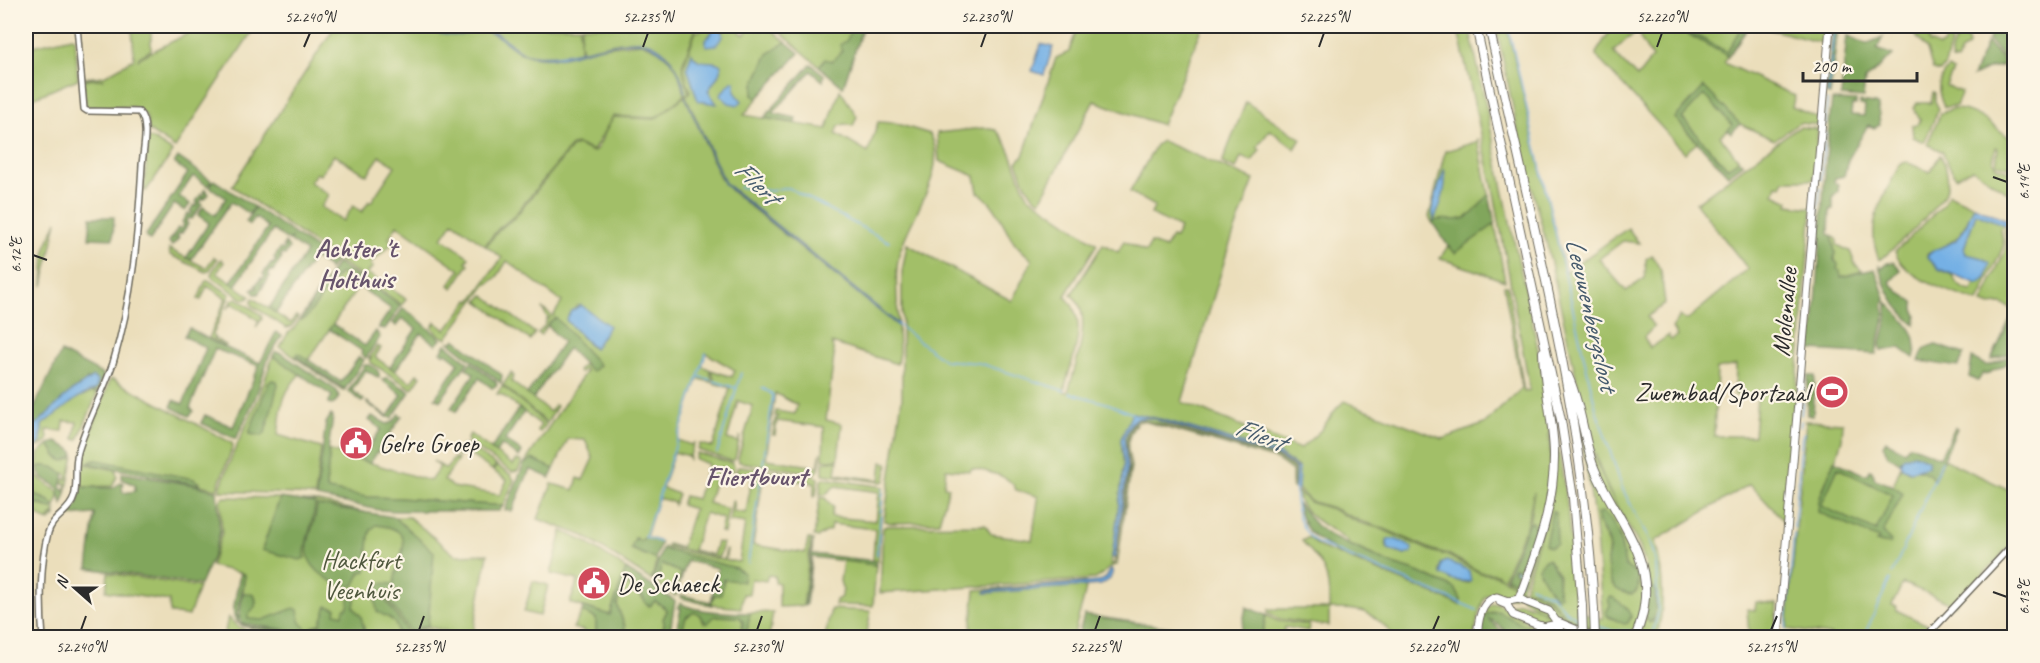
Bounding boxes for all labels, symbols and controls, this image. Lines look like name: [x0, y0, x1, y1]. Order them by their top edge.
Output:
text: 52.240°N: [285, 8, 338, 27]
text: 52.235°N: [623, 8, 676, 27]
text: 52.230°N: [961, 8, 1014, 27]
text: 52.225°N: [1299, 8, 1352, 27]
text: 52.220°N: [1637, 8, 1690, 27]
scale bar: [1803, 45, 1917, 83]
text: 200 m: [1812, 55, 1853, 77]
water label: Fliert: [727, 152, 792, 216]
text: 6.14°E: [2015, 162, 2034, 200]
district label: Achter 't Holthuis: [315, 231, 400, 296]
water label: Leeuwenbergsloot: [1558, 234, 1627, 399]
text: 6.12°E: [7, 235, 26, 273]
street label: Molenallee: [1764, 265, 1805, 358]
sports icon: Zwembad/Sportzaal: [1814, 374, 1850, 410]
place label: Zwembad/Sportzaal: [1635, 376, 1814, 409]
water label: Fliert: [1231, 410, 1296, 461]
public building icon: Gelre Groep: [338, 425, 374, 461]
place label: Gelre Groep: [379, 427, 480, 460]
district label: Fliertbuurt: [705, 459, 811, 493]
park label: Hackfort Veenhuis: [321, 544, 403, 607]
north arrow: [45, 558, 105, 618]
public building icon: De Schaeck: [576, 565, 612, 601]
place label: De Schaeck: [617, 567, 721, 600]
text: N: [51, 572, 74, 591]
text: 6.13°E: [2015, 577, 2034, 615]
text: 52.240°N: [56, 638, 109, 657]
text: 52.235°N: [394, 638, 447, 657]
text: 52.230°N: [732, 638, 785, 657]
text: 52.225°N: [1070, 638, 1123, 657]
text: 52.220°N: [1408, 638, 1461, 657]
text: 52.215°N: [1746, 638, 1799, 657]

